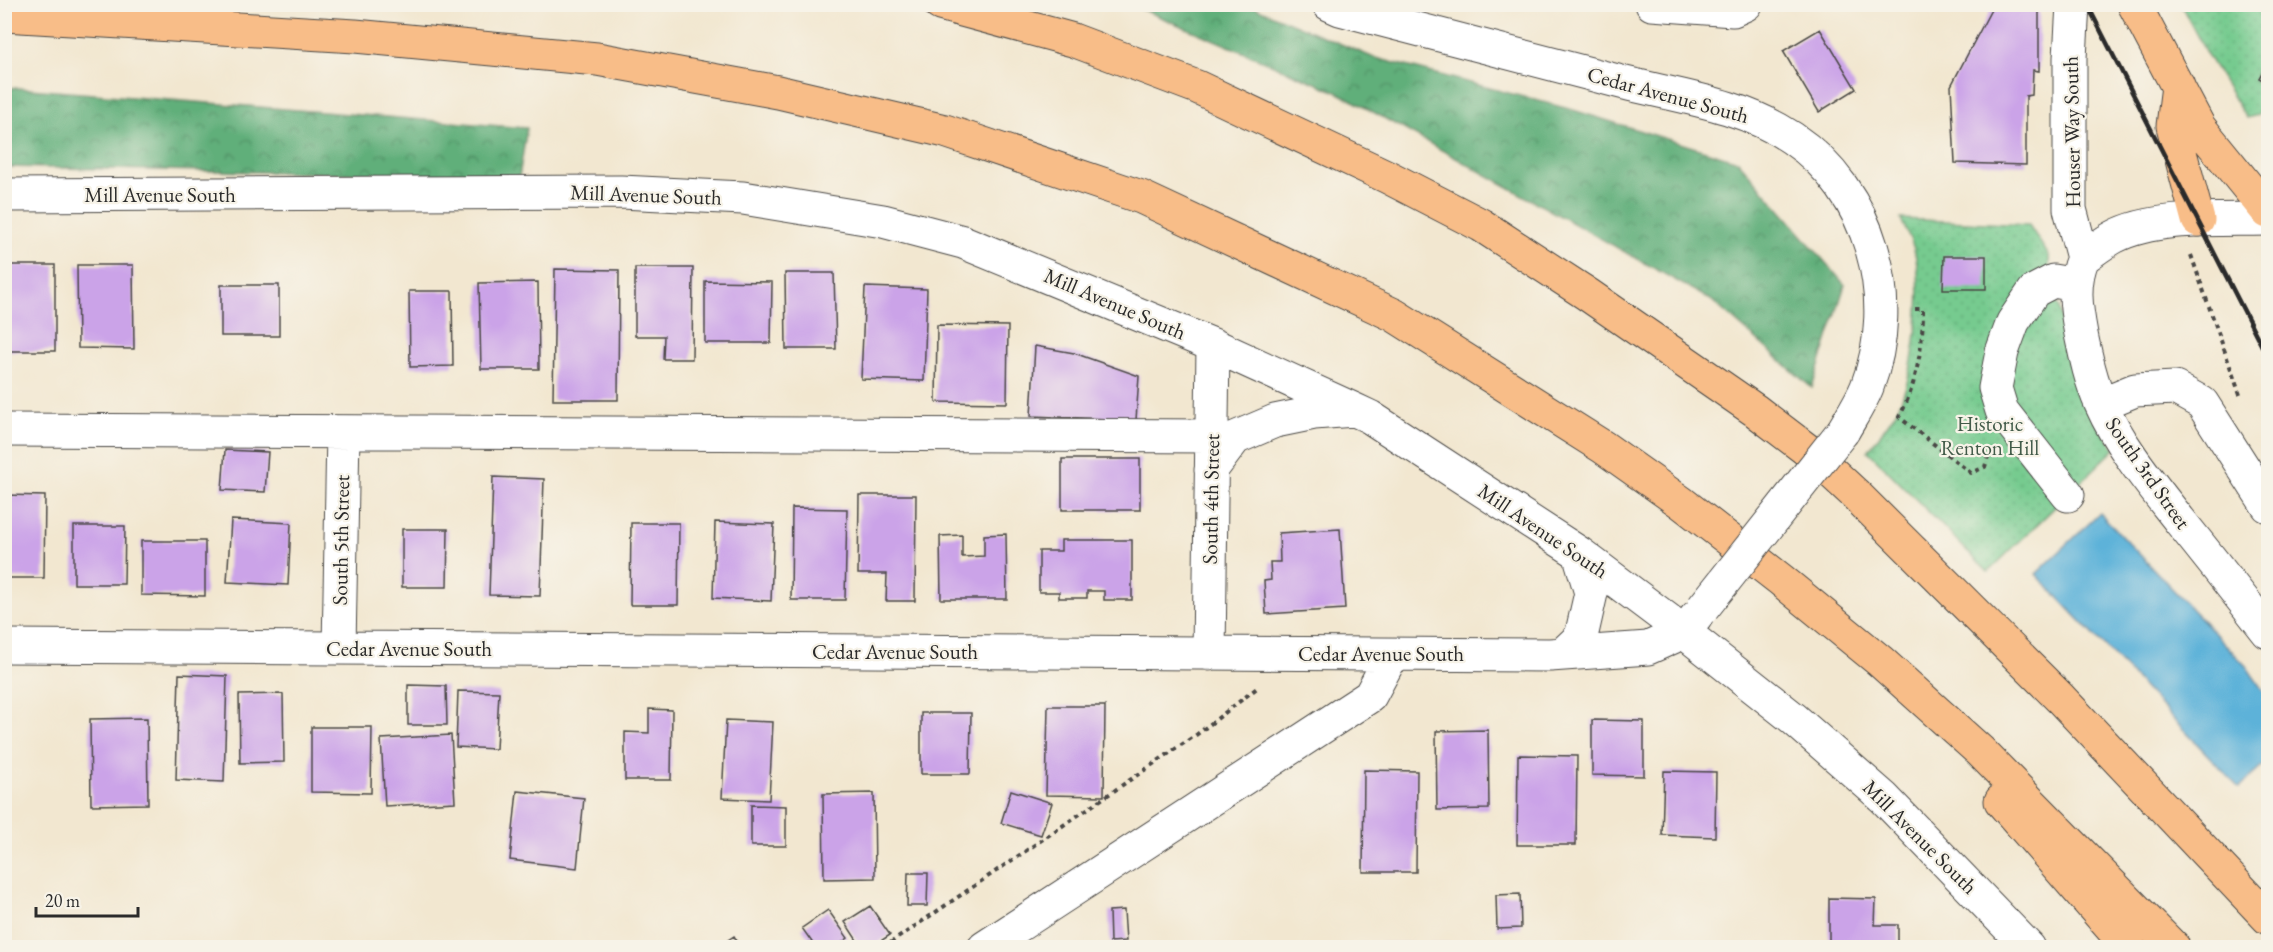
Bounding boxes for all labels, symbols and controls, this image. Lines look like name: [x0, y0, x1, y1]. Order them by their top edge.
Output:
street label: Houser Way South: [2057, 56, 2086, 208]
street label: Cedar Avenue South: [1584, 60, 1752, 129]
street label: Mill Avenue South: [570, 178, 722, 211]
street label: Mill Avenue South: [84, 181, 236, 208]
street label: Mill Avenue South: [1040, 262, 1190, 346]
park label: Historic Renton Hill: [1941, 410, 2039, 461]
street label: South 3rd Street: [2100, 411, 2197, 534]
street label: South 4th Street: [1196, 433, 1225, 565]
street label: South 5th Street: [326, 474, 355, 606]
street label: Mill Avenue South: [1473, 477, 1614, 584]
street label: Cedar Avenue South: [326, 635, 492, 662]
street label: Cedar Avenue South: [812, 638, 978, 665]
street label: Cedar Avenue South: [1298, 640, 1464, 667]
street label: Mill Avenue South: [1857, 774, 1984, 900]
scale bar: [36, 880, 138, 918]
text: 20 m: [45, 889, 80, 912]

